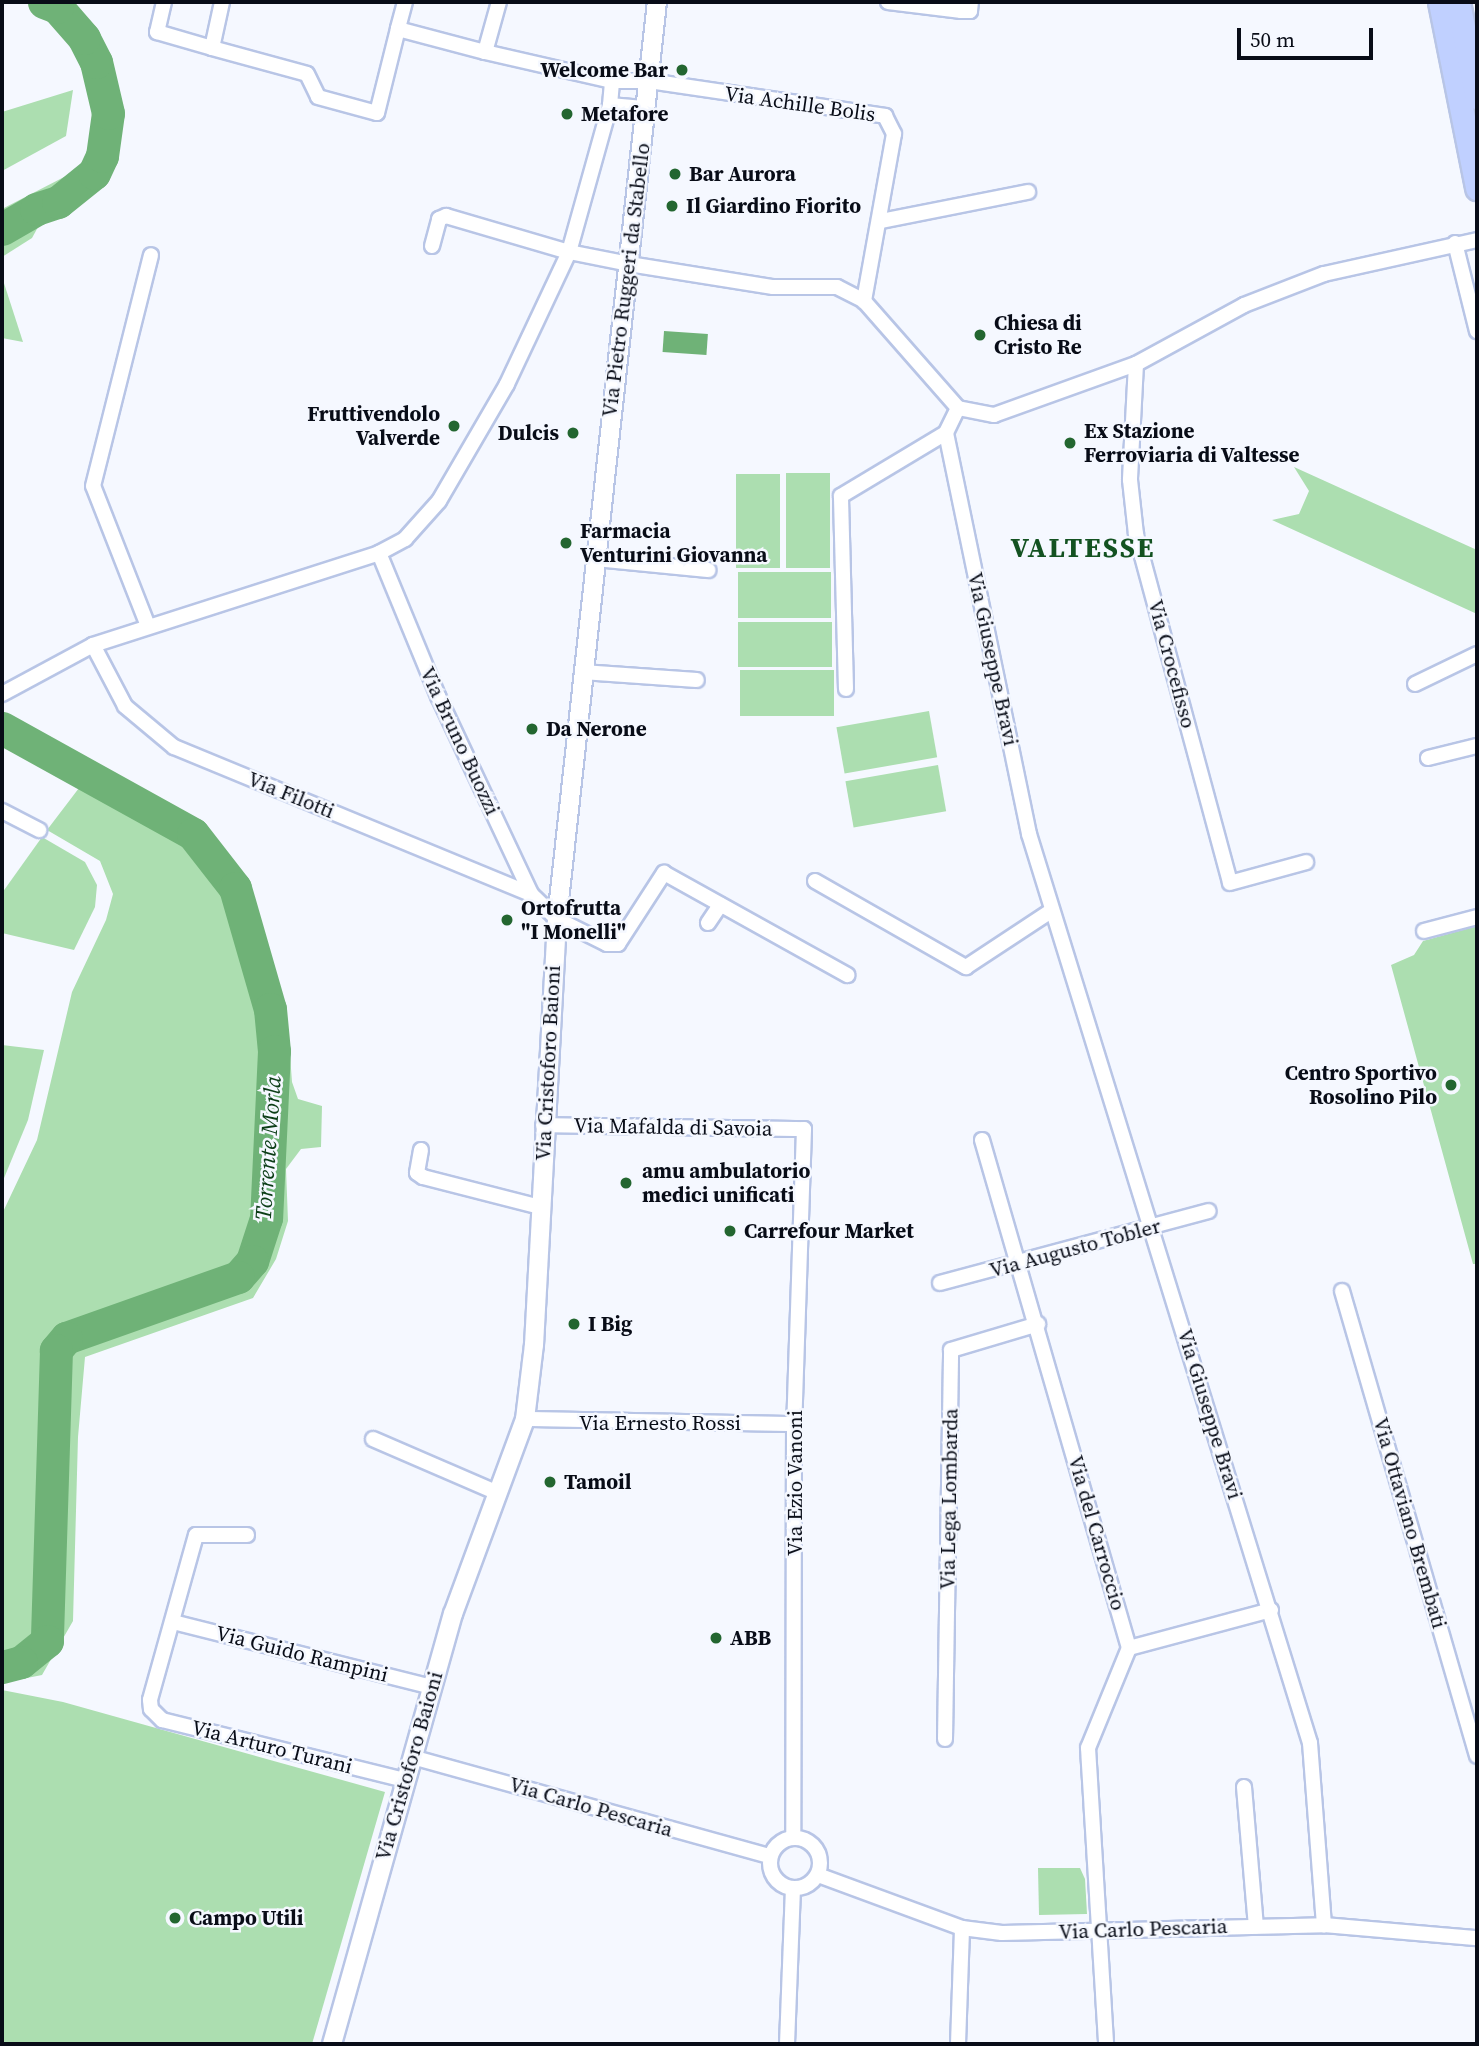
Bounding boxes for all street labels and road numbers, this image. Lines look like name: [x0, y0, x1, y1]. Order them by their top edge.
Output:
street label: Via Achille Bolis: [723, 81, 877, 127]
street label: Via Pietro Ruggeri da Stabello: [597, 141, 655, 419]
street label: Via Giuseppe Bravi: [962, 570, 1024, 748]
street label: Via Crocefisso: [1143, 597, 1201, 731]
street label: Via Bruno Buozzi: [415, 663, 505, 819]
street label: Via Filotti: [244, 766, 338, 824]
street label: Via Cristoforo Baioni: [530, 965, 566, 1161]
street label: Via Mafalda di Savoia: [573, 1113, 773, 1141]
street label: Via Augusto Tobler: [986, 1213, 1164, 1283]
street label: Via Giuseppe Bravi: [1172, 1326, 1248, 1502]
street label: Via Lega Lombarda: [935, 1408, 963, 1590]
street label: Via Ernesto Rossi: [579, 1410, 741, 1436]
street label: Via Ezio Vanoni: [782, 1410, 808, 1556]
street label: Via Ottaviano Brembati: [1368, 1415, 1452, 1631]
street label: Via del Carroccio: [1063, 1453, 1131, 1613]
street label: Via Guido Rampini: [213, 1620, 391, 1688]
street label: Via Cristoforo Baioni: [370, 1668, 448, 1864]
street label: Via Arturo Turani: [189, 1715, 355, 1779]
street label: Via Carlo Pescaria: [506, 1772, 676, 1842]
street label: Via Carlo Pescaria: [1058, 1913, 1228, 1945]

